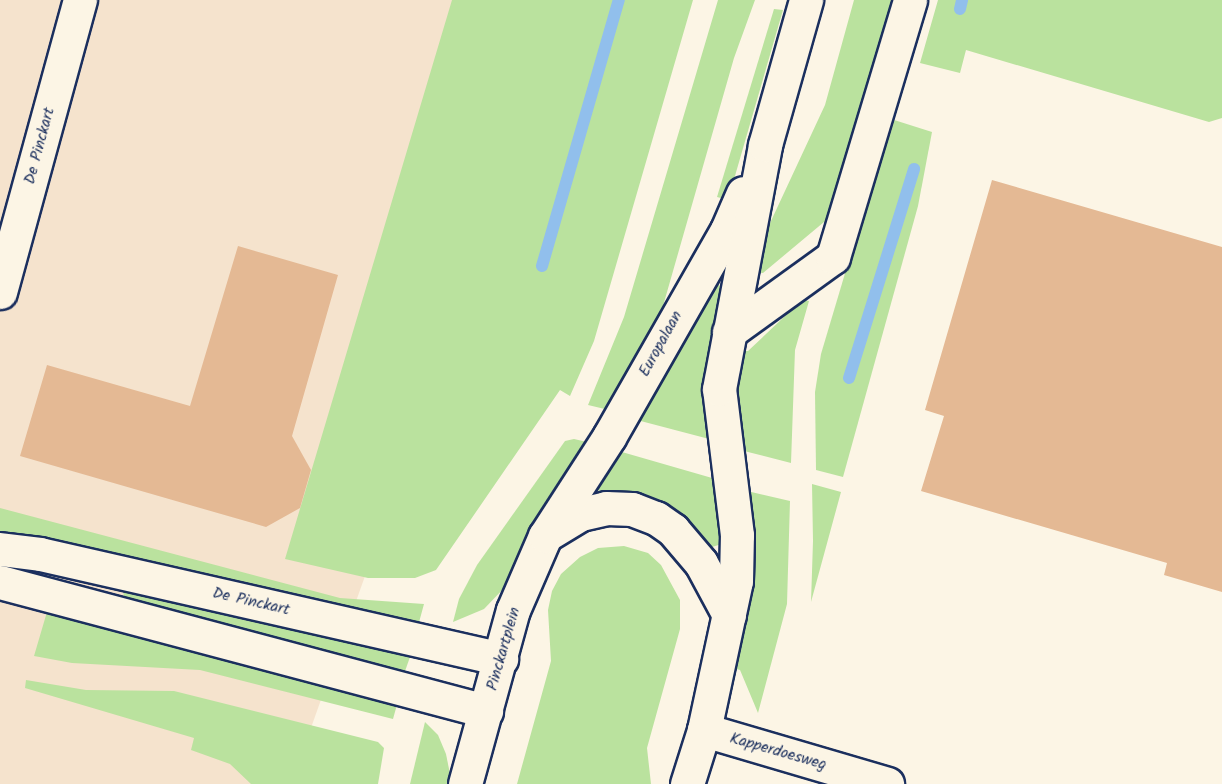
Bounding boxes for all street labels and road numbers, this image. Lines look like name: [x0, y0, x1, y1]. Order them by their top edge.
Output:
street label: De Pinckart: [21, 106, 59, 186]
street label: Europalaan: [635, 308, 687, 380]
street label: De Pinckart: [211, 584, 291, 620]
street label: Pinckartplein: [483, 605, 525, 693]
street label: Kapperdoesweg: [727, 729, 829, 775]

